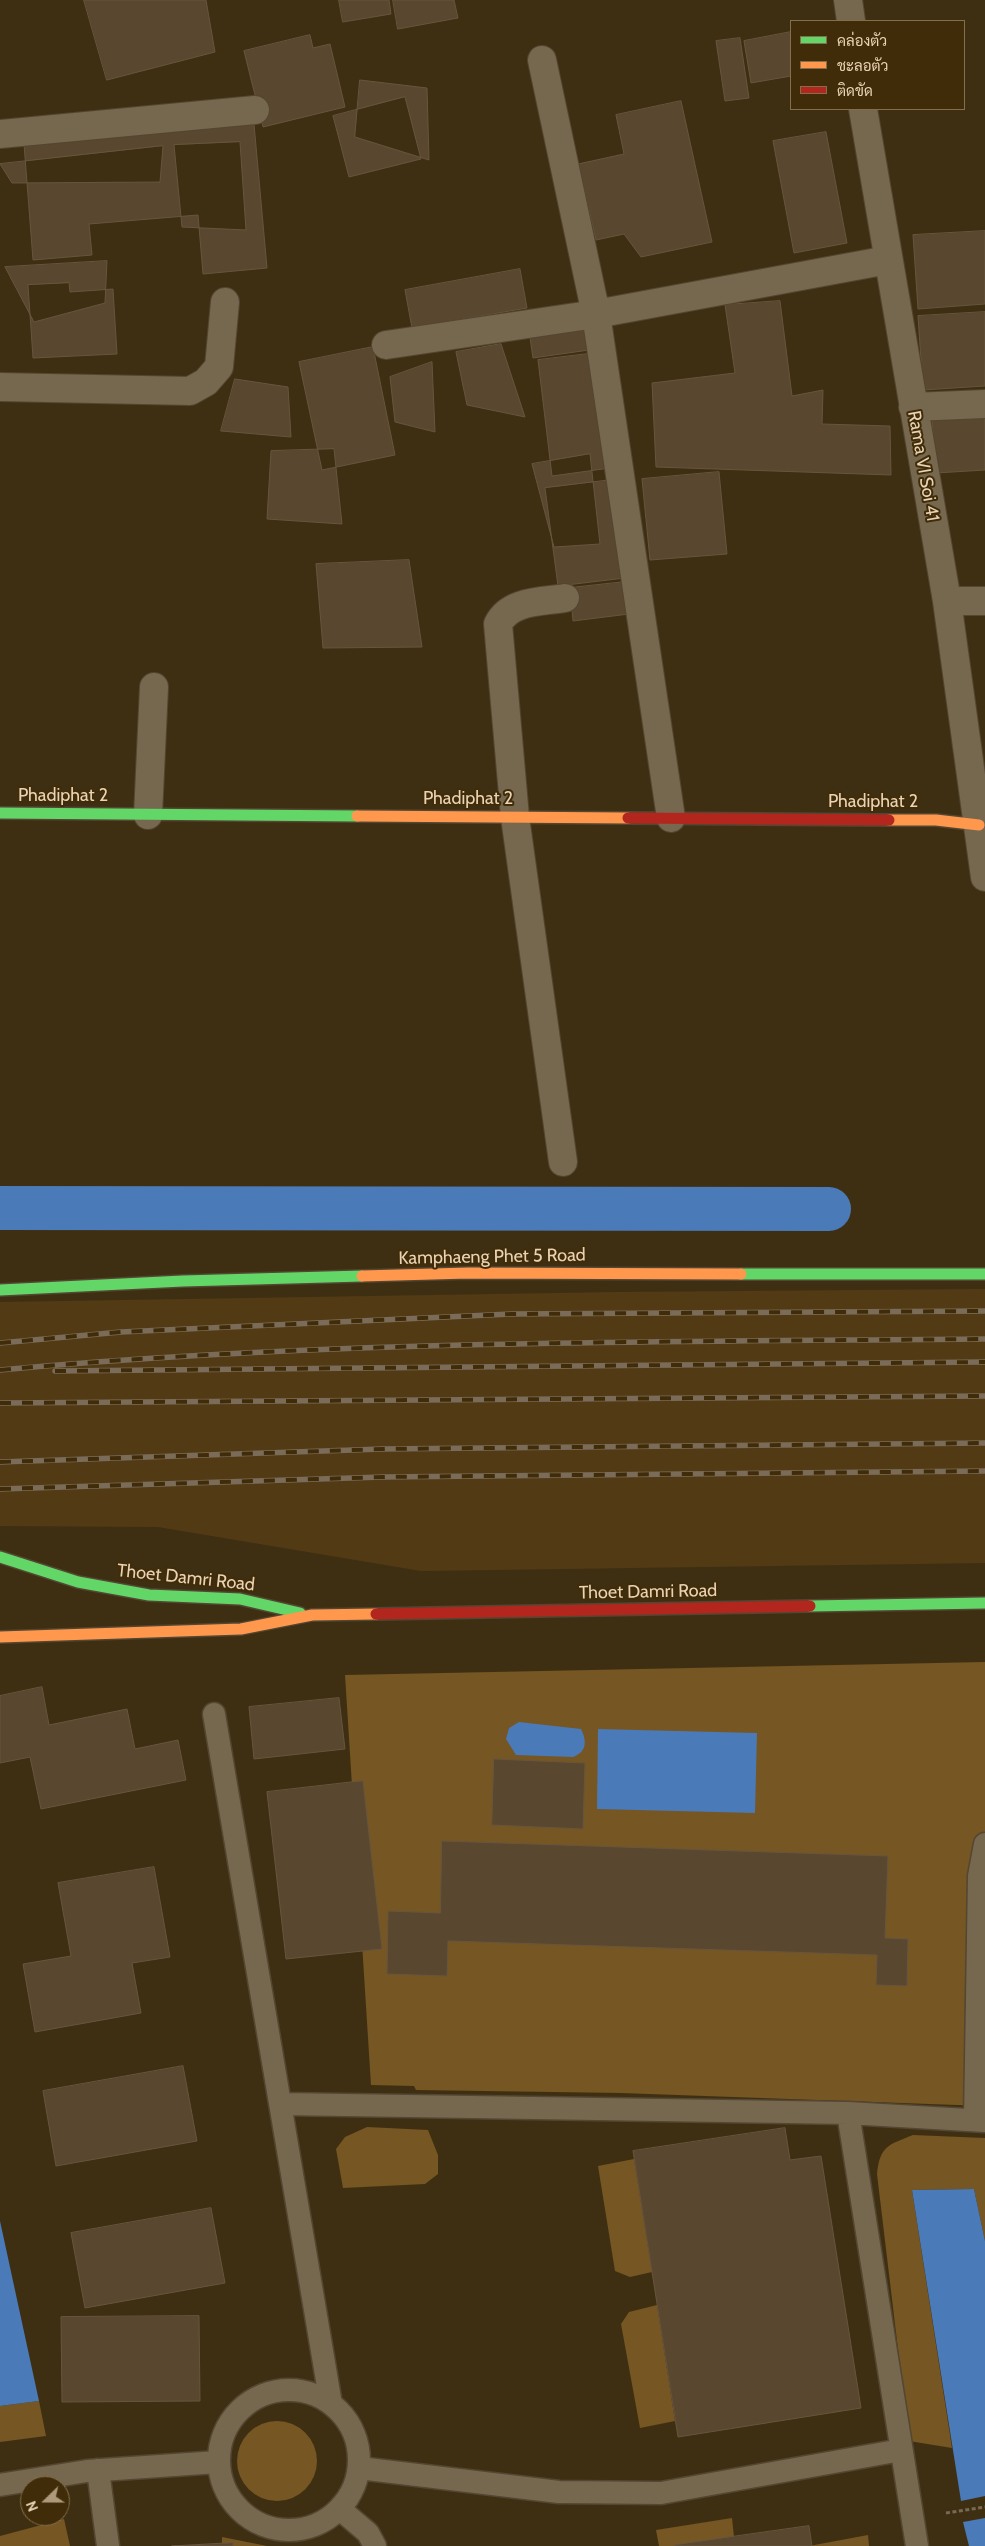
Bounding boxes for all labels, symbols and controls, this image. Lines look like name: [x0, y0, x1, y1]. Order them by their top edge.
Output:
legend: [790, 20, 965, 110]
text: คล่องตัว: [837, 32, 887, 50]
text: ชะลอตัว: [837, 57, 888, 75]
text: ติดขัด: [837, 82, 873, 100]
street label: Rama VI Soi 41: [903, 409, 943, 523]
street label: Phadiphat 2: [18, 785, 108, 807]
street label: Phadiphat 2: [423, 788, 513, 810]
street label: Phadiphat 2: [828, 791, 918, 813]
street label: Kamphaeng Phet 5 Road: [398, 1245, 586, 1269]
street label: Thoet Damri Road: [116, 1560, 256, 1596]
street label: Thoet Damri Road: [579, 1580, 717, 1604]
north arrow: [20, 2476, 70, 2526]
text: N: [22, 2498, 42, 2514]

